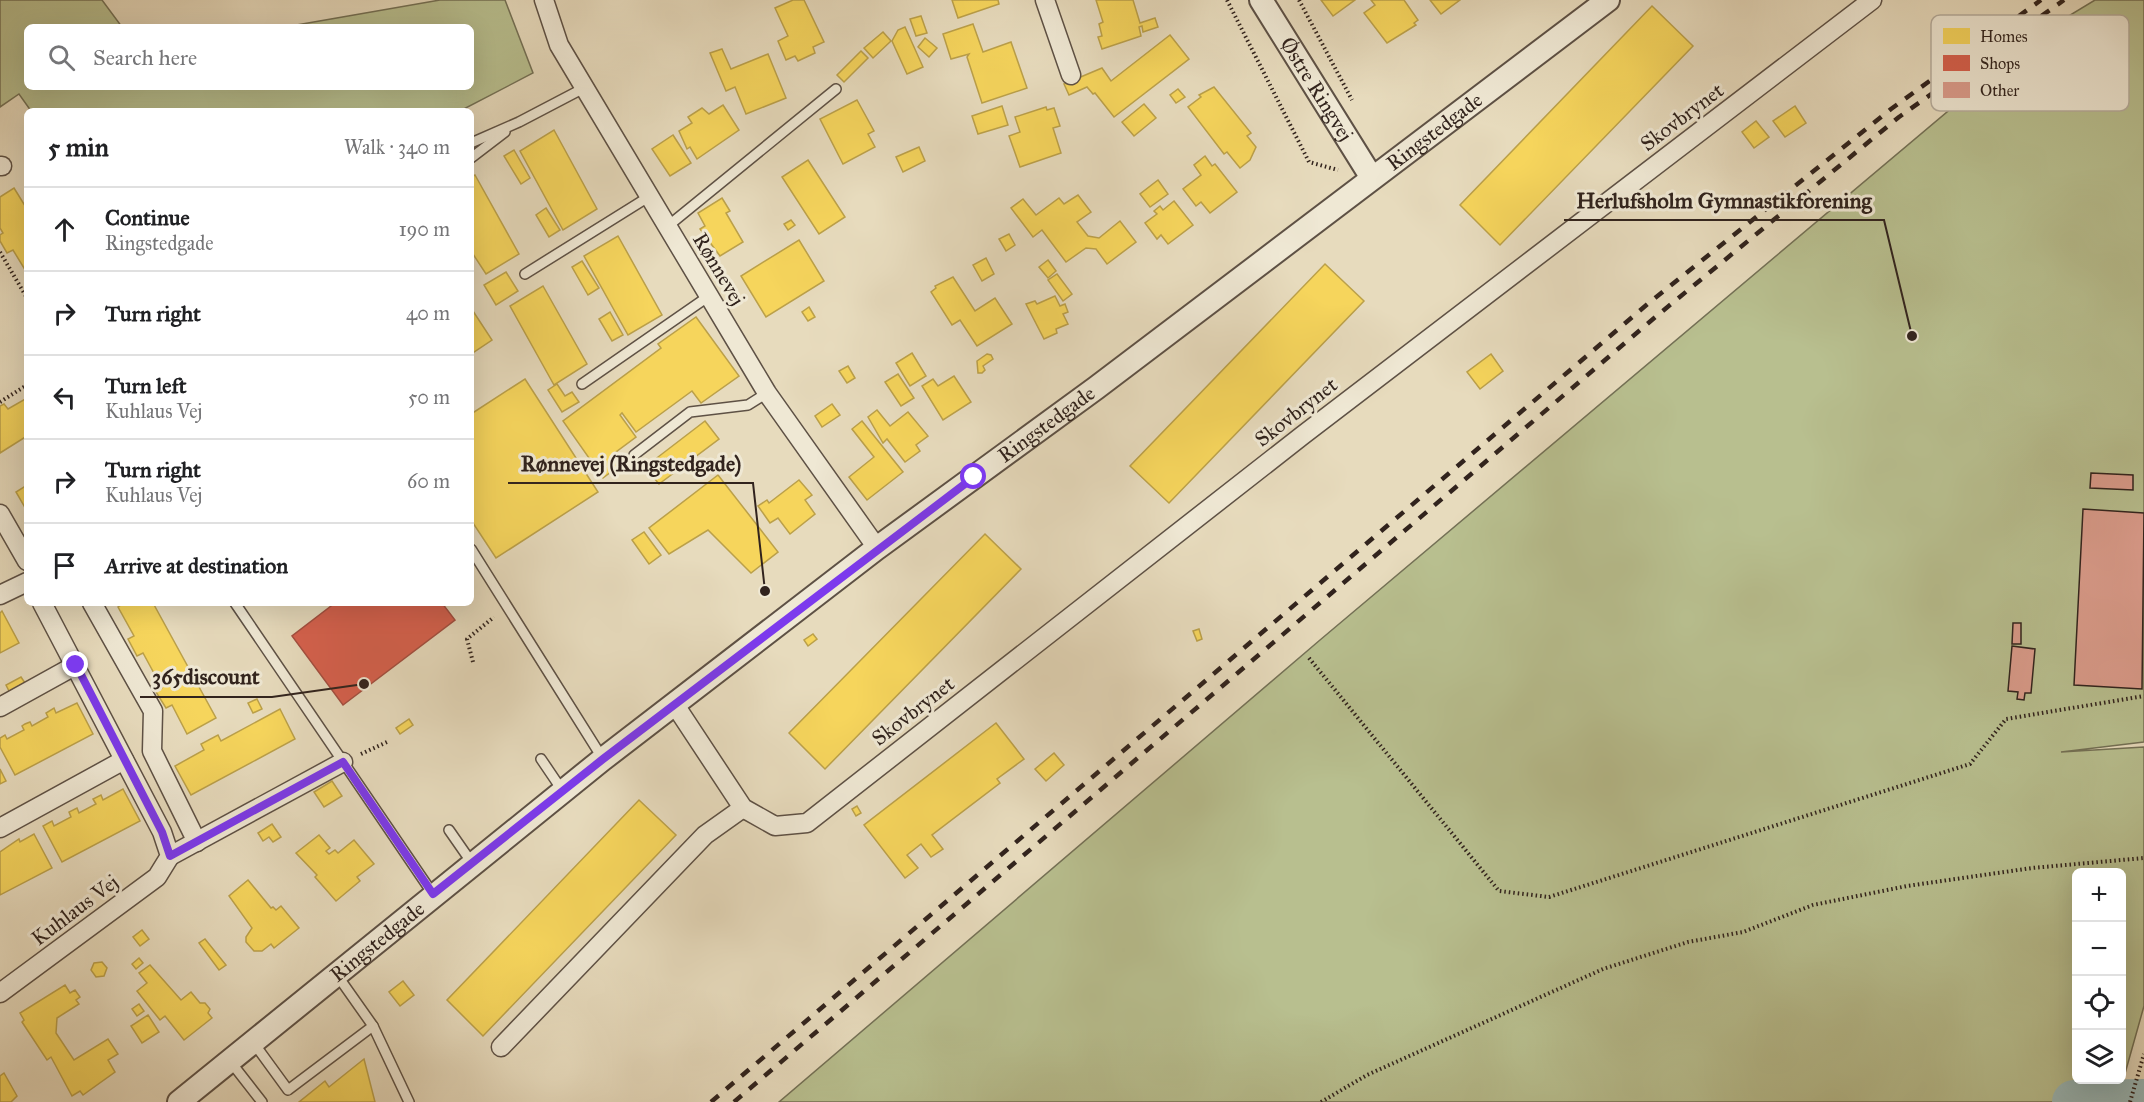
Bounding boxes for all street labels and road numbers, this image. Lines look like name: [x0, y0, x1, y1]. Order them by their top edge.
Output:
street label: Østre Ringvej: [1274, 32, 1359, 146]
street label: Skovbrynet: [1635, 77, 1729, 157]
street label: Ringstedgade: [1381, 87, 1488, 176]
street label: Rønnevej: [687, 228, 751, 310]
street label: Skovbrynet: [1249, 371, 1343, 452]
street label: Ringstedgade: [993, 380, 1100, 468]
street label: Skovbrynet: [866, 670, 960, 751]
street label: Kuhlaus Vej: [26, 869, 124, 951]
street label: Ringstedgade: [325, 895, 430, 988]

